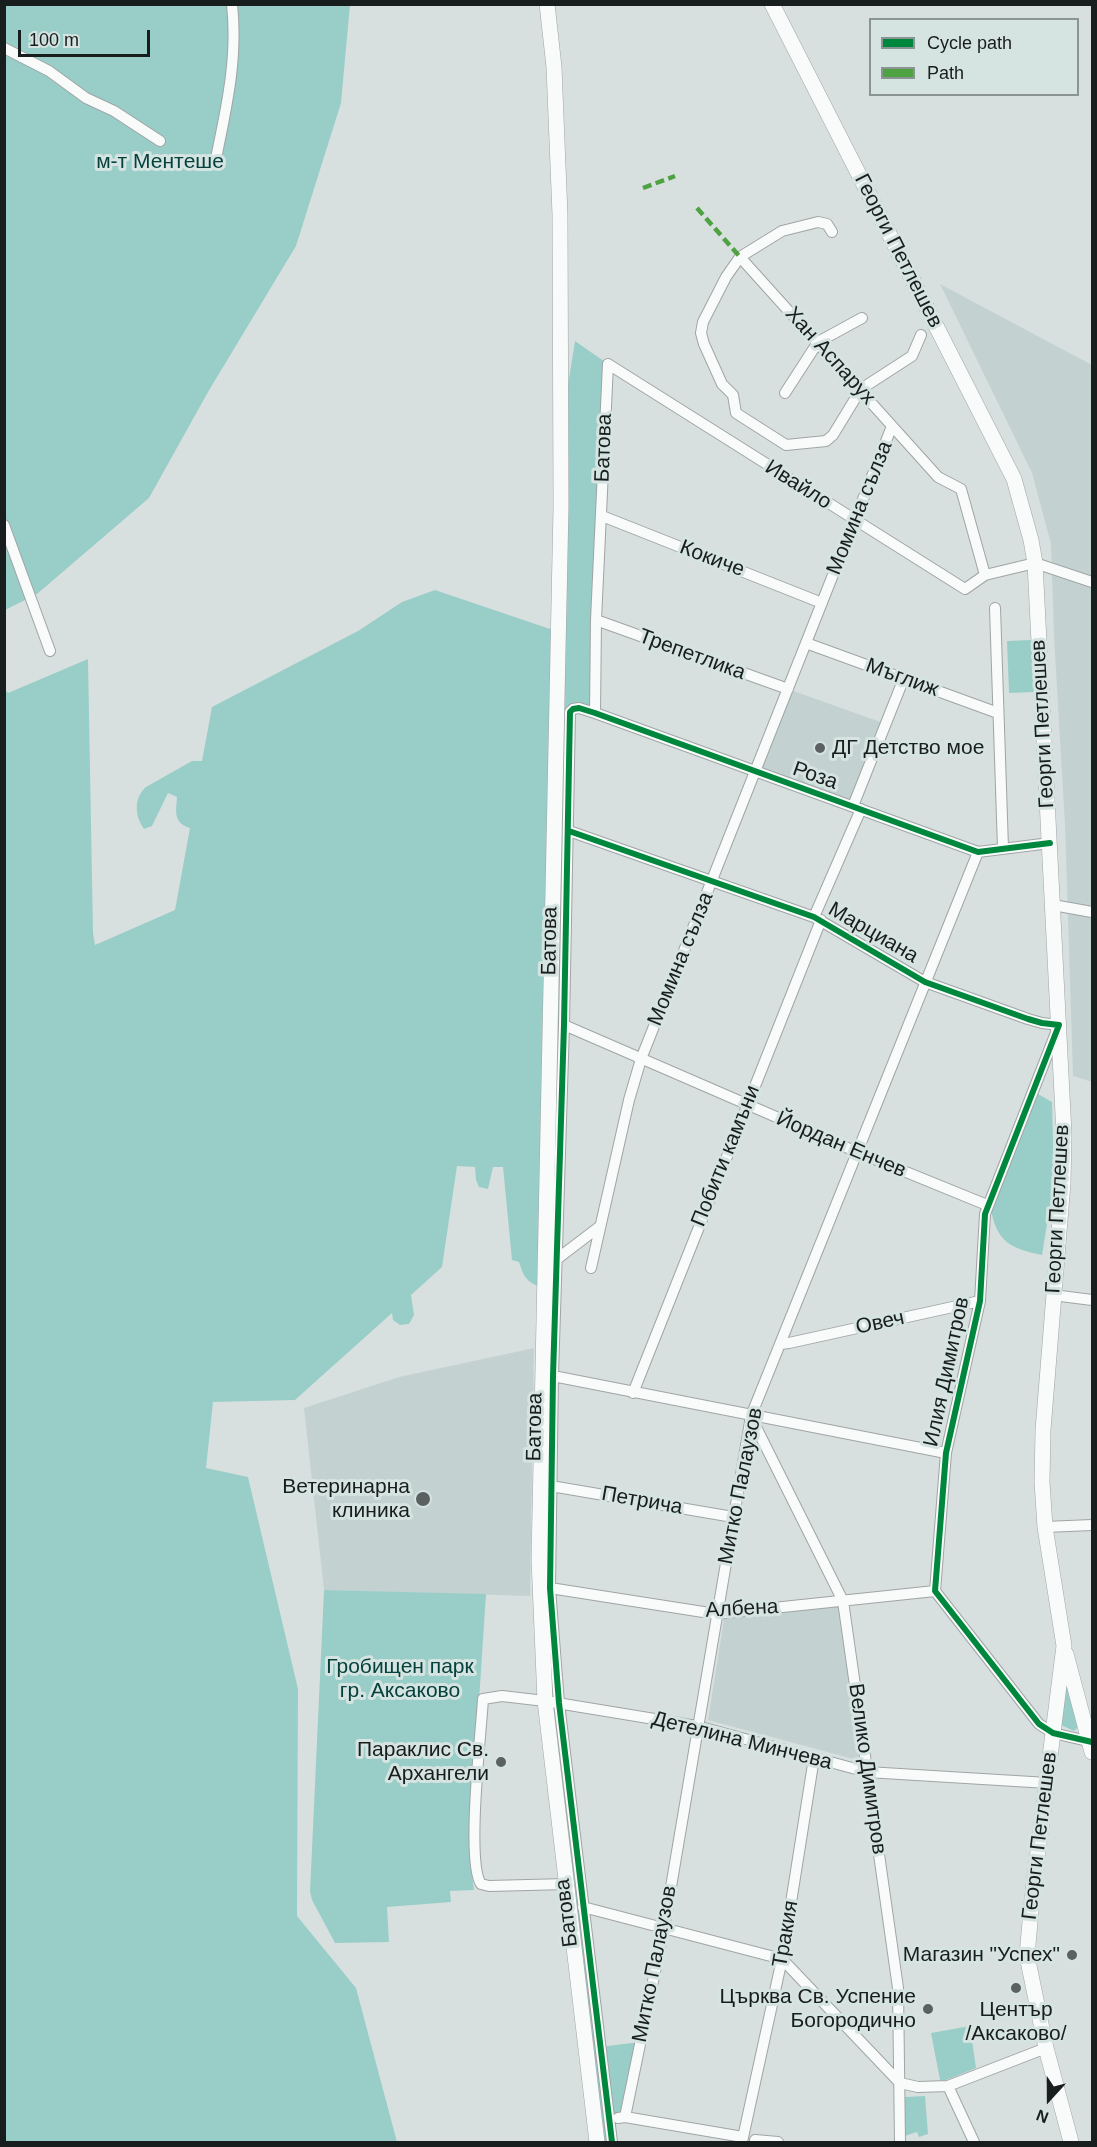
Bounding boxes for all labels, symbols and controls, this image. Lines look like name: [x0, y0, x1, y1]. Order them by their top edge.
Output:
scale bar: [21, 18, 153, 56]
legend: [869, 18, 1079, 96]
text: 100 m: [29, 30, 79, 50]
text: Cycle path: [927, 33, 1012, 53]
text: Path: [927, 63, 964, 83]
park label: м-т Ментeше: [96, 149, 224, 175]
street label: Георги Петлешев: [848, 170, 948, 332]
street label: Хан Аспарух: [779, 302, 881, 410]
street label: Батова: [590, 413, 618, 483]
street label: Момина сълза: [822, 438, 898, 578]
street label: Ивайло: [760, 455, 836, 515]
street label: Кокиче: [676, 535, 748, 583]
street label: Трепетлика: [635, 624, 749, 686]
street label: Георги Петлешев: [1026, 639, 1060, 809]
street label: Мъглиж: [862, 653, 942, 703]
place label: ДГ Детство мое: [832, 735, 984, 761]
marker: ДГ Детство мое: [813, 741, 827, 755]
street label: Роза: [789, 757, 841, 795]
street label: Момина сълза: [643, 889, 719, 1029]
street label: Марциана: [823, 897, 923, 969]
street label: Батова: [537, 906, 563, 976]
street label: Побити камъни: [686, 1082, 766, 1230]
street label: Йордан Енчев: [772, 1106, 910, 1184]
street label: Георги Петлешев: [1041, 1124, 1075, 1294]
street label: Илия Димитров: [919, 1295, 975, 1449]
street label: Овеч: [853, 1306, 907, 1340]
street label: Батова: [522, 1392, 548, 1462]
street label: Митко Палаузов: [713, 1406, 769, 1566]
place label: Ветеринарна клиника: [282, 1474, 410, 1524]
street label: Петрича: [600, 1481, 684, 1521]
marker: Ветеринарна клиника: [414, 1490, 432, 1508]
street label: Албена: [705, 1595, 779, 1623]
park label: Гробищен парк гр. Аксаково: [326, 1654, 474, 1704]
street label: Велико Димитров: [843, 1682, 891, 1856]
street label: Детелина Минчева: [649, 1706, 835, 1776]
place label: Параклис Св. Архангели: [357, 1737, 489, 1787]
street label: Георги Петлешев: [1017, 1751, 1063, 1921]
marker: Параклис Св. Архангели: [494, 1755, 508, 1769]
street label: Батова: [550, 1877, 584, 1949]
street label: Митко Палаузов: [627, 1884, 683, 2044]
street label: Тракия: [768, 1899, 804, 1969]
place label: Магазин "Успех": [903, 1942, 1060, 1968]
marker: Магазин "Успех": [1065, 1948, 1079, 1962]
marker: Център /Аксаково/: [1009, 1981, 1023, 1995]
place label: Църква Св. Успение Богородично: [720, 1984, 916, 2034]
place label: Център /Аксаково/: [966, 1997, 1066, 2047]
marker: Църква Св. Успение Богородично: [921, 2002, 935, 2016]
north arrow: [1019, 2069, 1079, 2129]
text: N: [1034, 2106, 1051, 2126]

